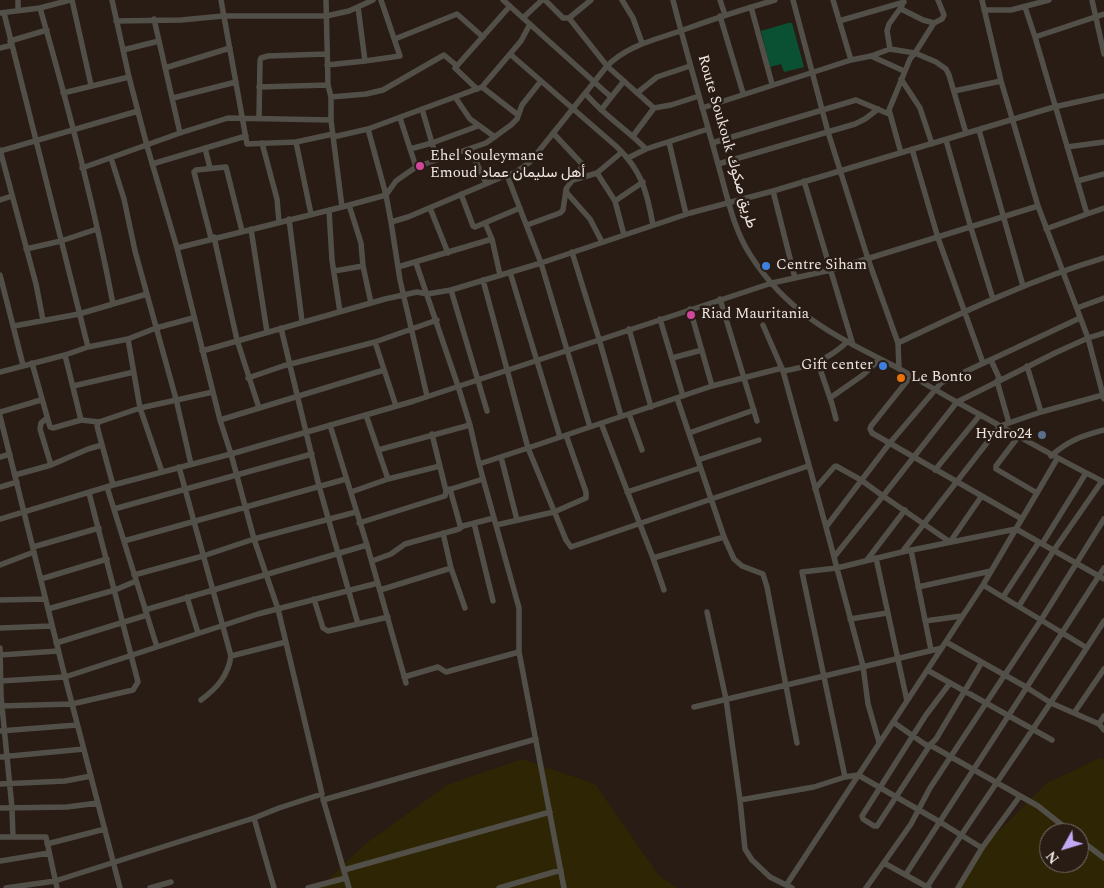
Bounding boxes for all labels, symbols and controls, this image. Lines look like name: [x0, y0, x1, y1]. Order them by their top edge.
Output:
street label: Route Soukouk طريق صكوك: [693, 53, 759, 231]
place label: Ehel Souleymane Emoud أهل سليمان عماد: [430, 148, 585, 183]
marker: Ehel Souleymane Emoud أهل سليمان عماد: [414, 160, 426, 172]
place label: Centre Siham: [776, 257, 867, 275]
marker: Centre Siham: [760, 260, 772, 272]
place label: Riad Mauritania: [701, 306, 809, 324]
marker: Riad Mauritania: [685, 309, 697, 321]
place label: Gift center: [801, 357, 873, 375]
marker: Gift center: [877, 360, 889, 372]
place label: Le Bonto: [911, 369, 972, 387]
marker: Le Bonto: [895, 372, 907, 384]
place label: Hydro24: [975, 426, 1032, 444]
marker: Hydro24: [1036, 429, 1048, 441]
north arrow: [1039, 823, 1089, 873]
text: N: [1041, 846, 1064, 868]

